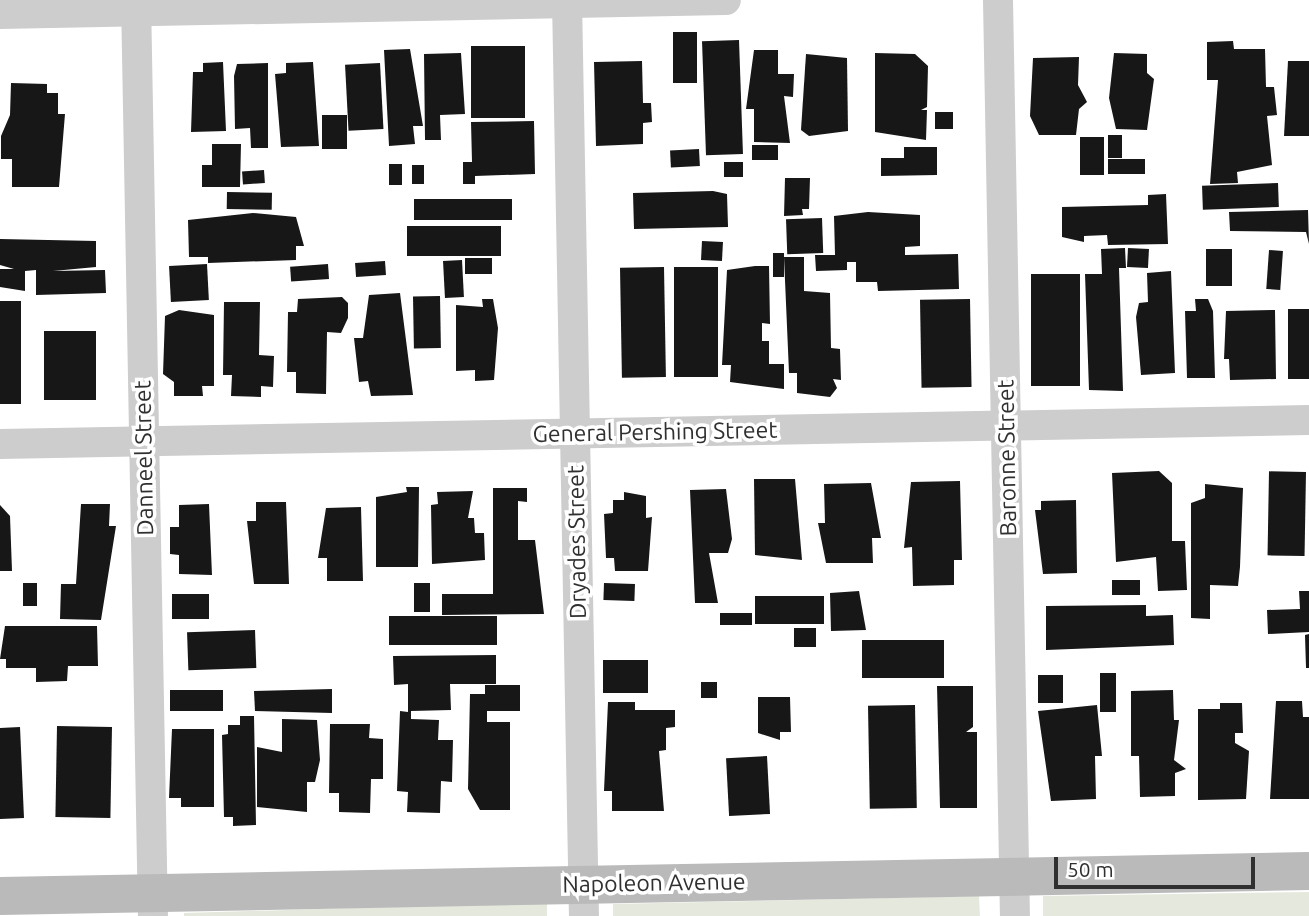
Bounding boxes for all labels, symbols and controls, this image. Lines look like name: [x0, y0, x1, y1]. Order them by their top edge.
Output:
street label: Baronne Street: [992, 379, 1022, 537]
street label: Danneel Street: [129, 380, 159, 536]
street label: General Pershing Street: [532, 416, 778, 448]
street label: Dryades Street: [562, 465, 592, 619]
scale bar: [1057, 842, 1258, 886]
text: 50 m: [1067, 857, 1114, 881]
street label: Napoleon Avenue: [562, 868, 746, 898]

